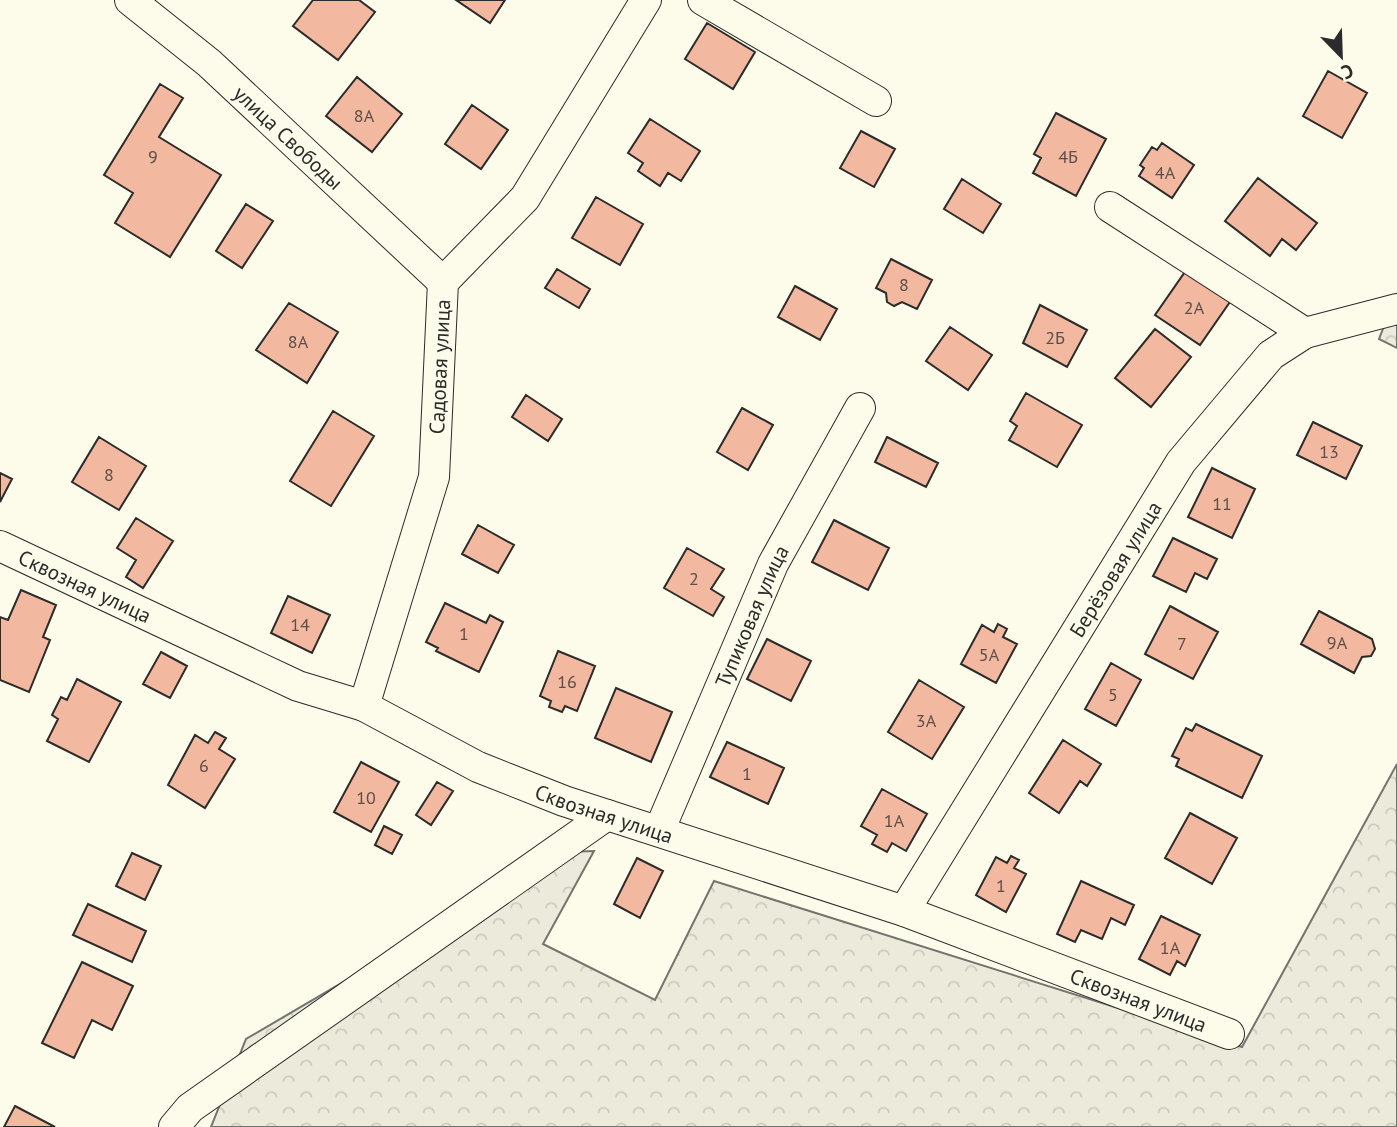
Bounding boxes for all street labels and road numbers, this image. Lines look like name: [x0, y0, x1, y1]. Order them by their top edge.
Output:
street label: улица Свободы: [228, 80, 349, 195]
street label: Садовая улица: [422, 299, 456, 435]
street label: Берёзовая улица: [1063, 496, 1167, 642]
street label: Тупиковая улица: [709, 540, 795, 691]
street label: Сквозная улица: [14, 543, 156, 629]
street label: Сквозная улица: [531, 777, 677, 849]
street label: Сквозная улица: [1066, 962, 1211, 1038]

